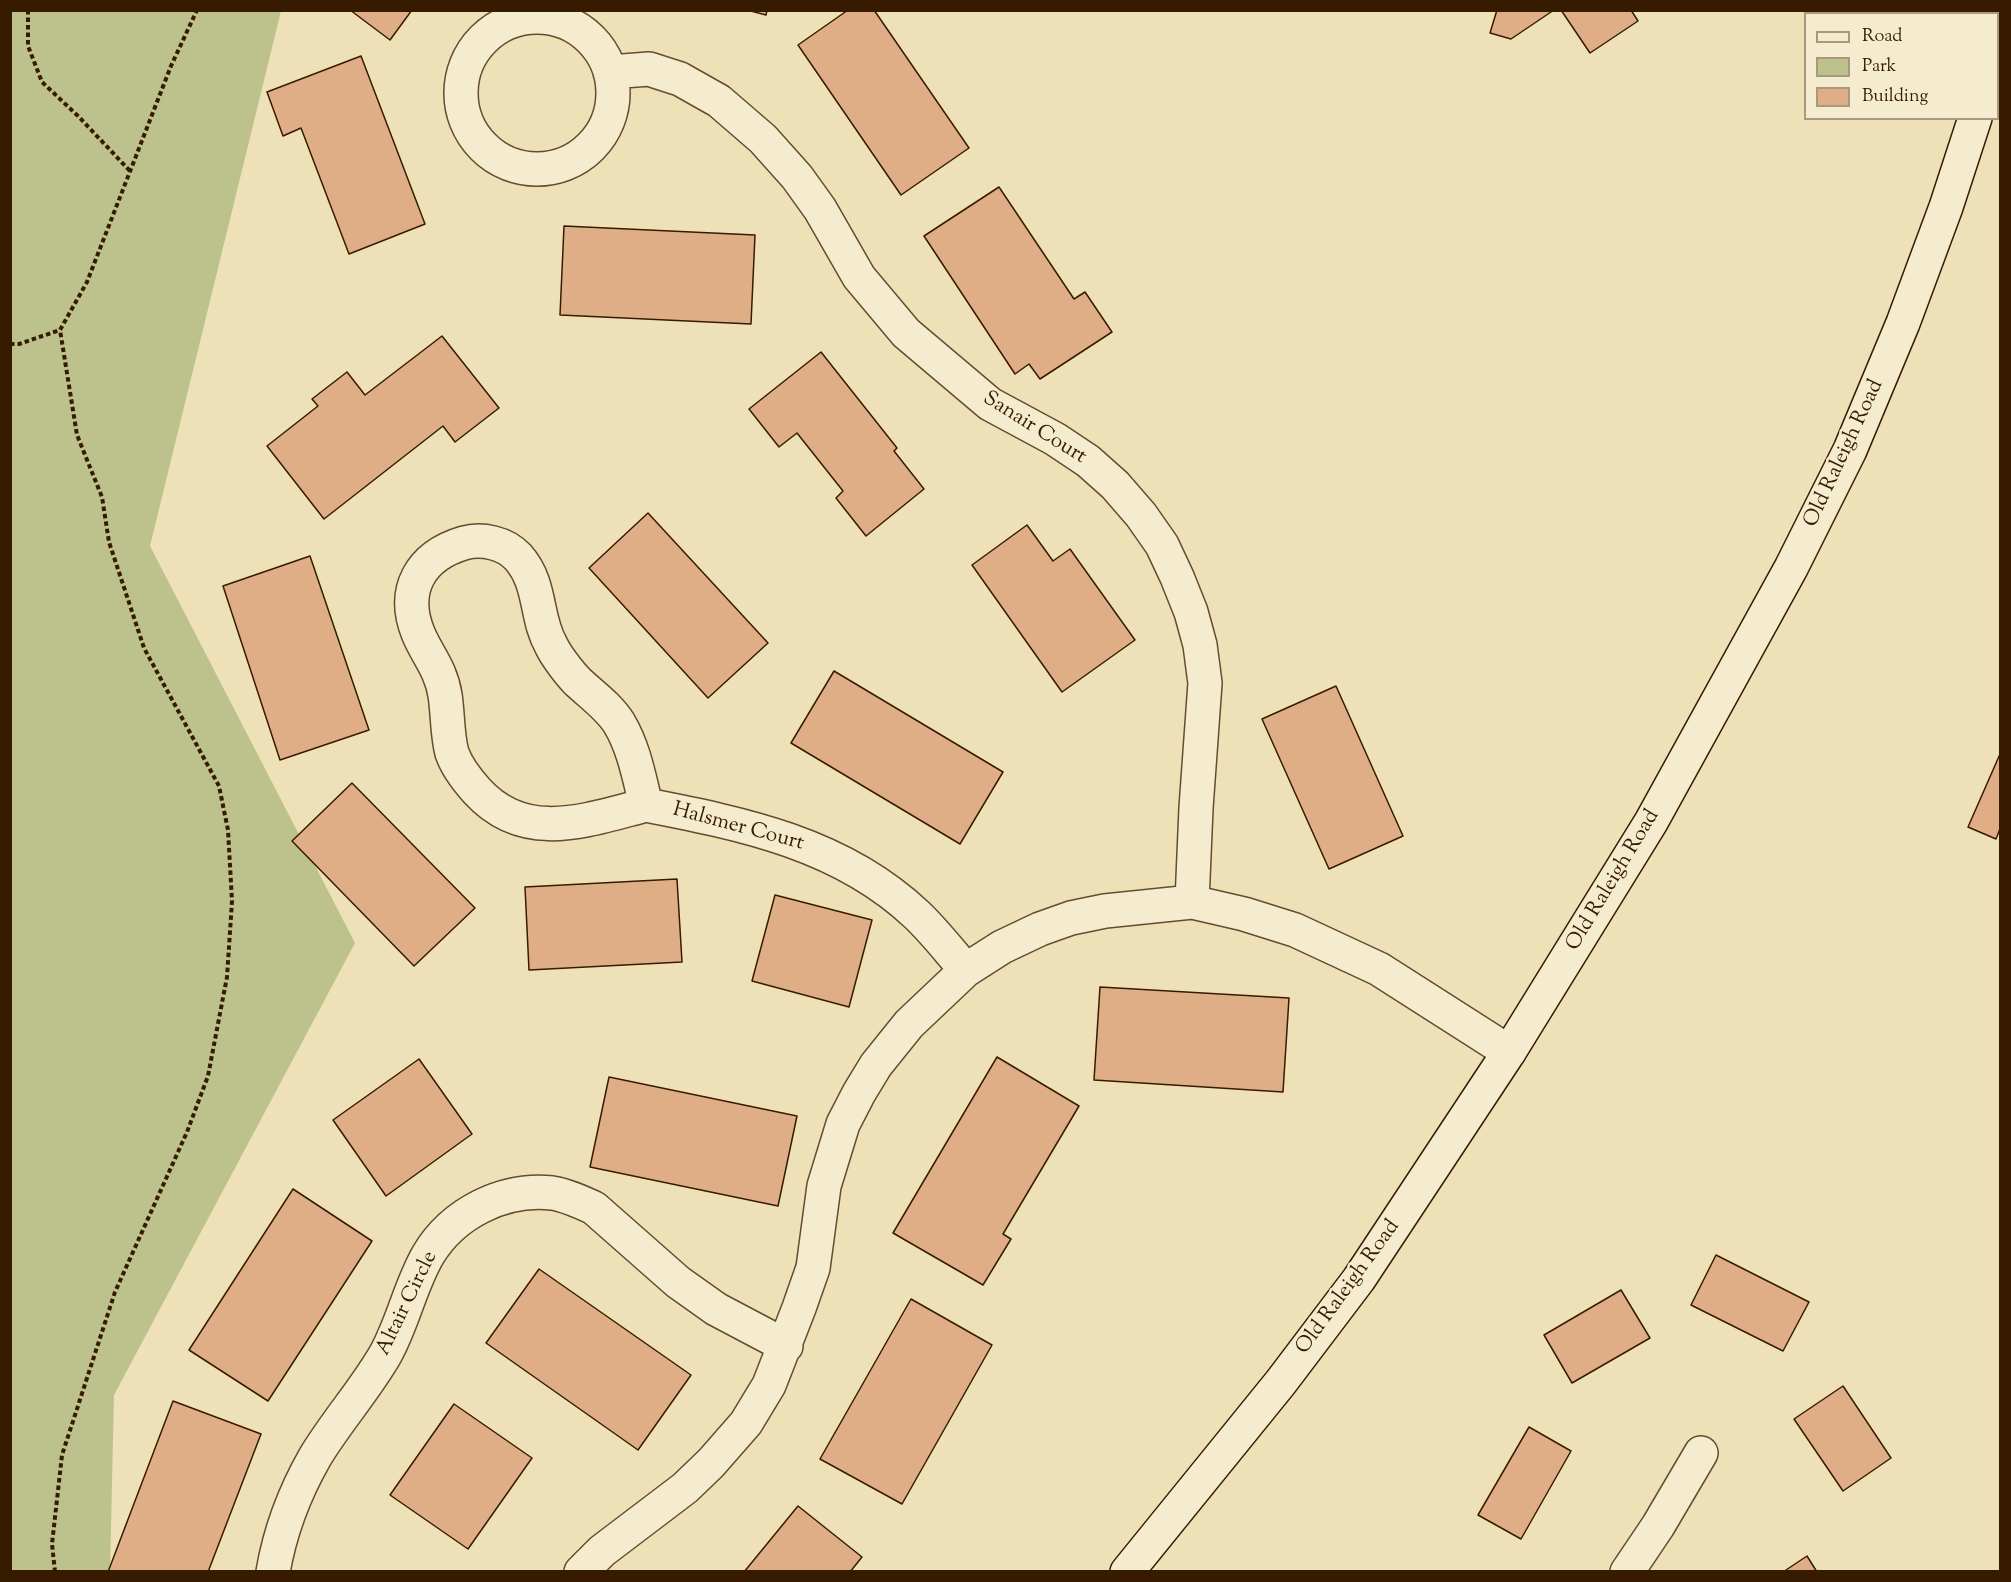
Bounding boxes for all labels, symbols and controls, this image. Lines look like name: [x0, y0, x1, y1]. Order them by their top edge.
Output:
legend: [1804, 12, 1999, 120]
text: Road: [1862, 24, 1902, 50]
text: Park: [1862, 54, 1896, 80]
text: Building: [1862, 84, 1928, 110]
street label: Old Raleigh Road: [1800, 376, 1890, 532]
street label: Sanair Court: [978, 387, 1090, 471]
street label: Halsmer Court: [670, 798, 806, 858]
street label: Old Raleigh Road: [1562, 806, 1666, 956]
street label: Old Raleigh Road: [1292, 1216, 1406, 1360]
street label: Altair Circle: [372, 1248, 444, 1360]

